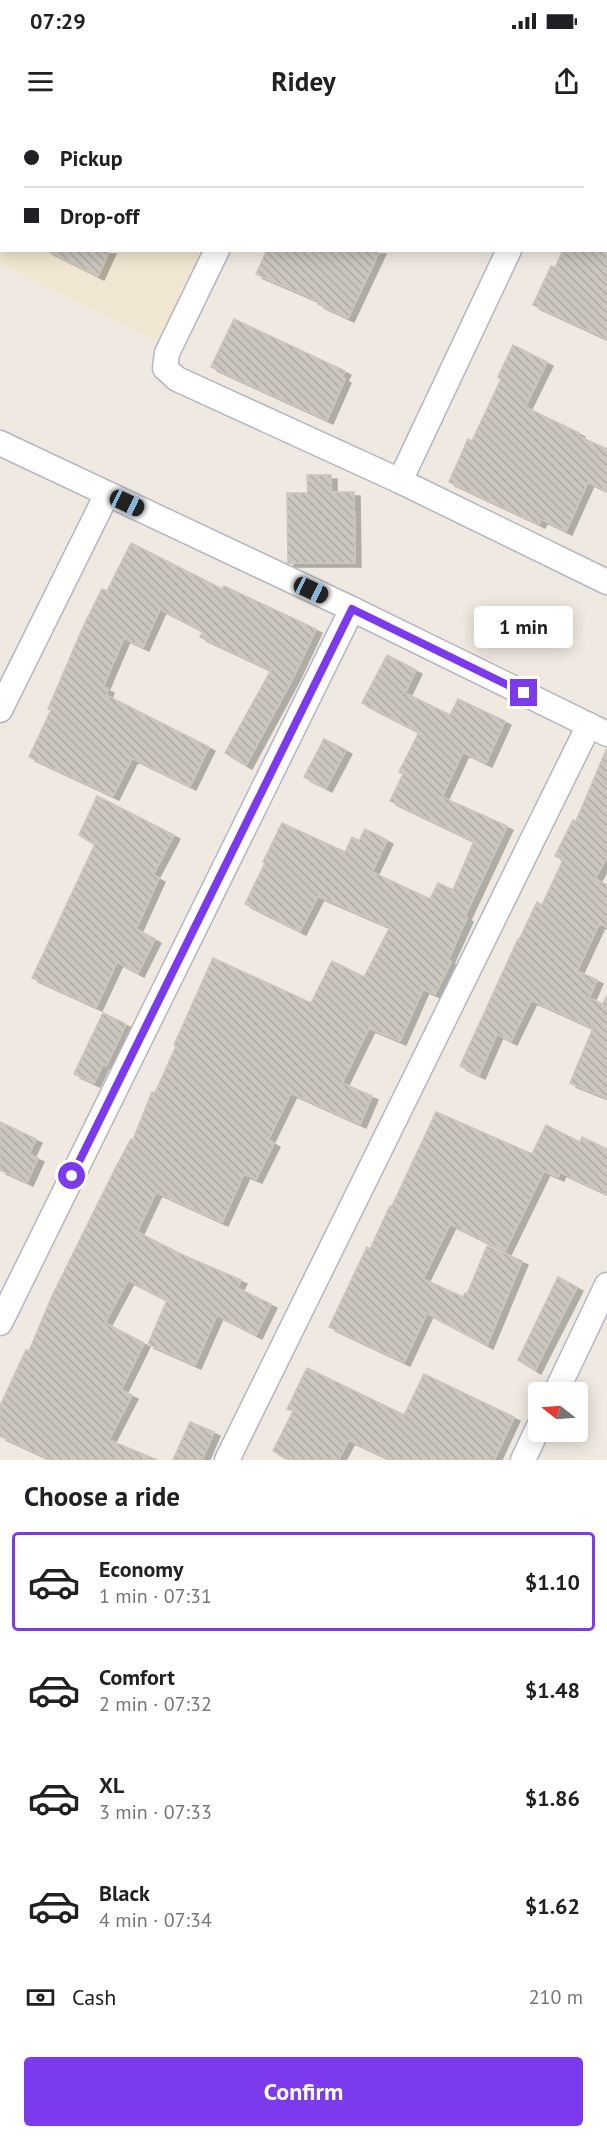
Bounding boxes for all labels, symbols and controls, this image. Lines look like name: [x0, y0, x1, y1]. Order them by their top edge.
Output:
text: 07:29: [30, 7, 86, 35]
text: Ridey: [271, 64, 336, 98]
icon: menu: [24, 65, 57, 98]
icon: share: [550, 65, 583, 98]
text: Pickup: [60, 144, 123, 172]
text: Drop-off: [60, 202, 139, 230]
car: [107, 487, 147, 519]
car: [291, 574, 331, 606]
callout: 1 min: [474, 606, 574, 648]
text: 1 min: [499, 614, 548, 640]
route end: [510, 679, 537, 706]
route start: [58, 1162, 85, 1189]
north arrow: [528, 1382, 588, 1442]
map controls: [528, 1382, 588, 1442]
text: Choose a ride: [24, 1479, 180, 1513]
icon: car: [27, 1555, 81, 1609]
text: Economy: [99, 1555, 183, 1583]
text: $1.10: [525, 1568, 580, 1596]
text: 1 min · 07:31: [99, 1583, 212, 1609]
icon: car: [27, 1663, 81, 1717]
text: Comfort: [99, 1663, 175, 1691]
text: $1.48: [525, 1676, 580, 1704]
text: 2 min · 07:32: [99, 1691, 212, 1717]
icon: car: [27, 1771, 81, 1825]
text: XL: [99, 1771, 124, 1799]
text: $1.86: [525, 1784, 580, 1812]
text: 3 min · 07:33: [99, 1799, 212, 1825]
icon: car: [27, 1879, 81, 1933]
text: Black: [99, 1879, 150, 1907]
text: $1.62: [525, 1892, 580, 1920]
text: 4 min · 07:34: [99, 1907, 212, 1933]
icon: cash: [24, 1981, 57, 2014]
text: Cash: [72, 1983, 116, 2011]
text: 210 m: [529, 1984, 583, 2010]
button: Confirm: [24, 2057, 583, 2126]

